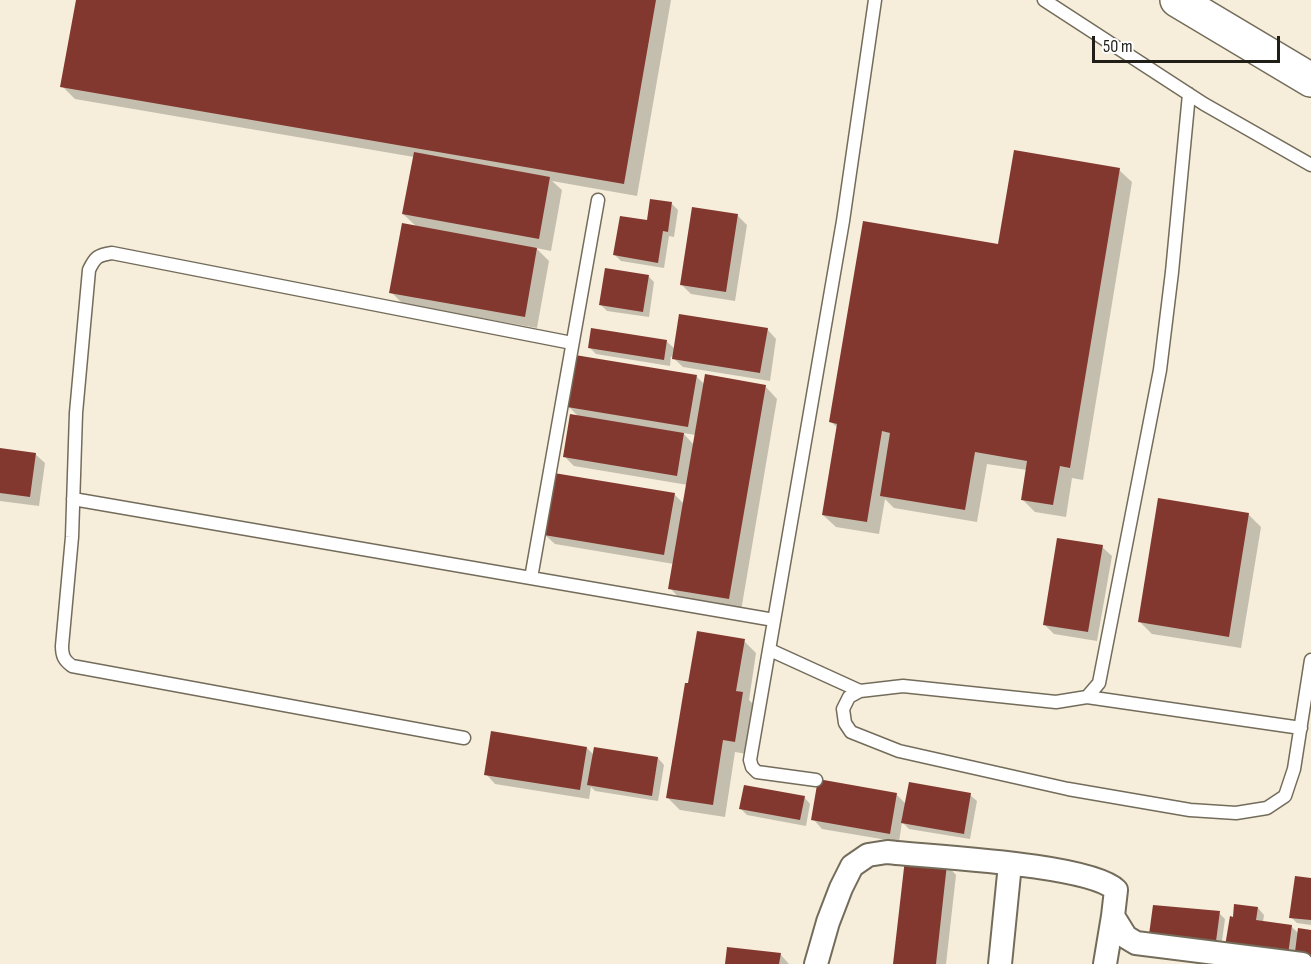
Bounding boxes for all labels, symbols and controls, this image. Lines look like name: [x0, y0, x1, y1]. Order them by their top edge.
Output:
scale bar: [1095, 24, 1282, 62]
text: 50 m: [1103, 36, 1133, 57]

